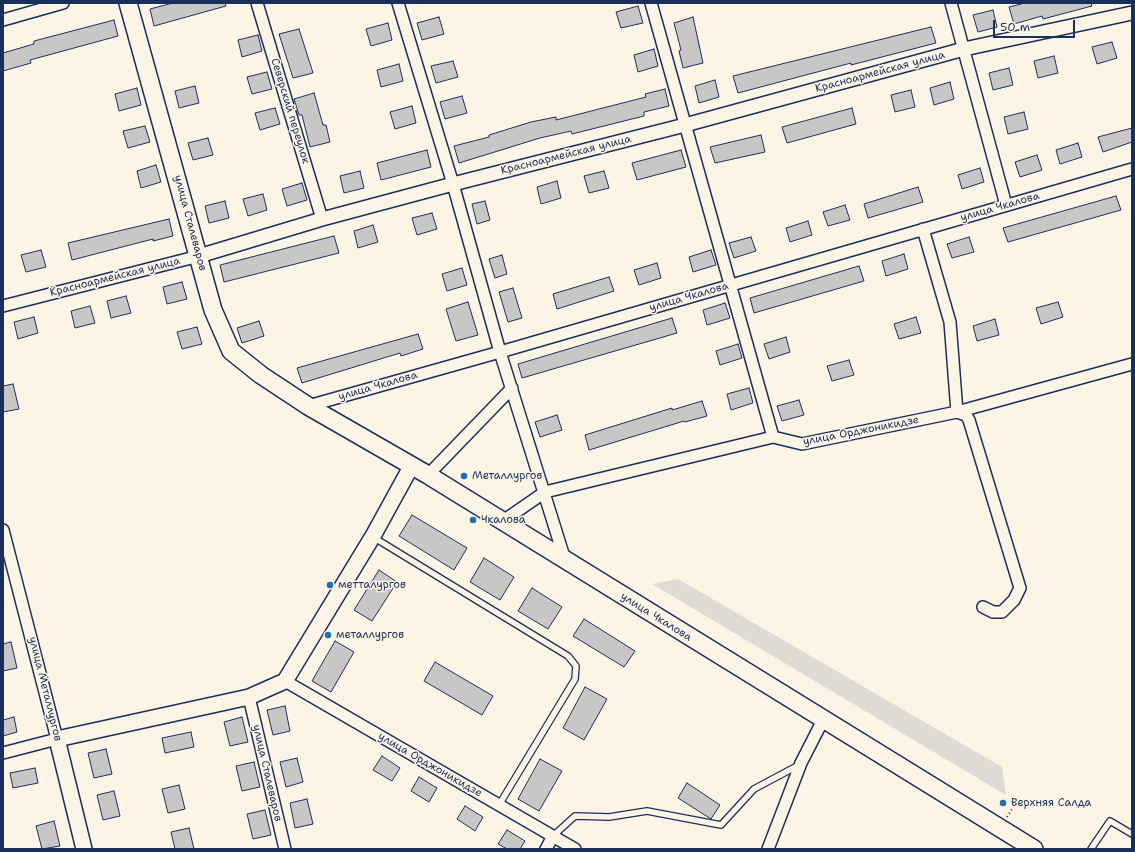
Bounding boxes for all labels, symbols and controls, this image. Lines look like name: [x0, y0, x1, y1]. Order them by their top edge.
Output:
scale bar: [995, 12, 1077, 38]
text: 50 m: [1000, 19, 1030, 35]
street label: Красноармейская улица: [814, 48, 946, 96]
street label: Северский переулок: [268, 57, 312, 165]
street label: Красноармейская улица: [500, 132, 632, 178]
street label: улица Сталеваров: [171, 174, 209, 272]
street label: улица Чкалова: [959, 189, 1041, 225]
street label: Красноармейская улица: [49, 254, 181, 300]
street label: улица Чкалова: [648, 279, 730, 315]
street label: улица Чкалова: [337, 368, 419, 404]
street label: улица Орджоникидзе: [802, 413, 920, 449]
place label: Металлургов: [472, 469, 542, 483]
marker: Металлургов: [459, 471, 469, 481]
place label: Чкалова: [481, 513, 526, 527]
marker: Чкалова: [468, 515, 478, 525]
place label: метталургов: [338, 578, 406, 592]
marker: метталургов: [325, 580, 335, 590]
street label: улица Чкалова: [618, 590, 694, 644]
place label: металлургов: [336, 628, 404, 642]
marker: металлургов: [323, 630, 333, 640]
street label: улица Металлургов: [26, 635, 64, 743]
street label: улица Сталеваров: [249, 723, 285, 823]
street label: улица Орджоникидзе: [376, 730, 484, 800]
place label: Верхняя Салда: [1011, 796, 1091, 810]
marker: Верхняя Салда: [998, 798, 1008, 808]

